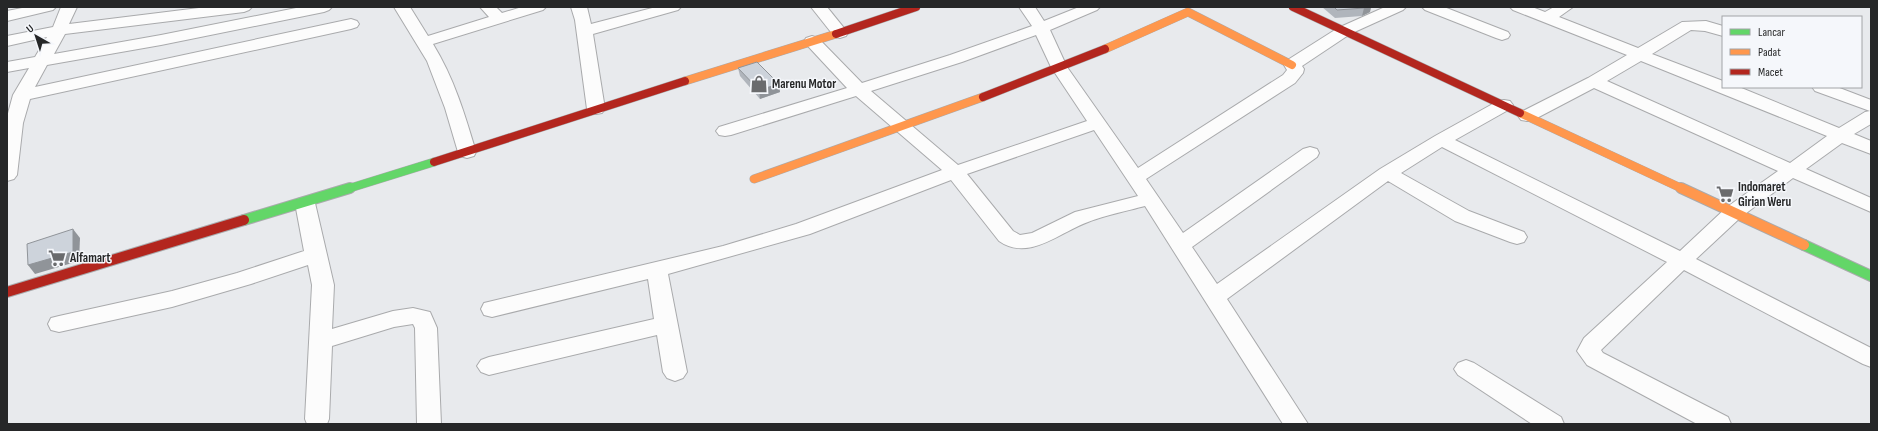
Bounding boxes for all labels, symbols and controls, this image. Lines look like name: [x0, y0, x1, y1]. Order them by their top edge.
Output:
north arrow: [16, 16, 56, 56]
legend: [1722, 16, 1862, 88]
text: U: [24, 22, 37, 35]
text: Lancar: [1758, 25, 1785, 40]
text: Padat: [1758, 45, 1781, 60]
text: Macet: [1758, 65, 1783, 80]
shop icon: Marenu Motor: [749, 74, 769, 94]
place label: Marenu Motor: [772, 76, 836, 92]
place label: Indomaret Girian Weru: [1738, 179, 1792, 210]
supermarket icon: Indomaret Girian Weru: [1715, 184, 1735, 204]
supermarket icon: Alfamart: [47, 248, 67, 268]
place label: Alfamart: [69, 250, 111, 266]

